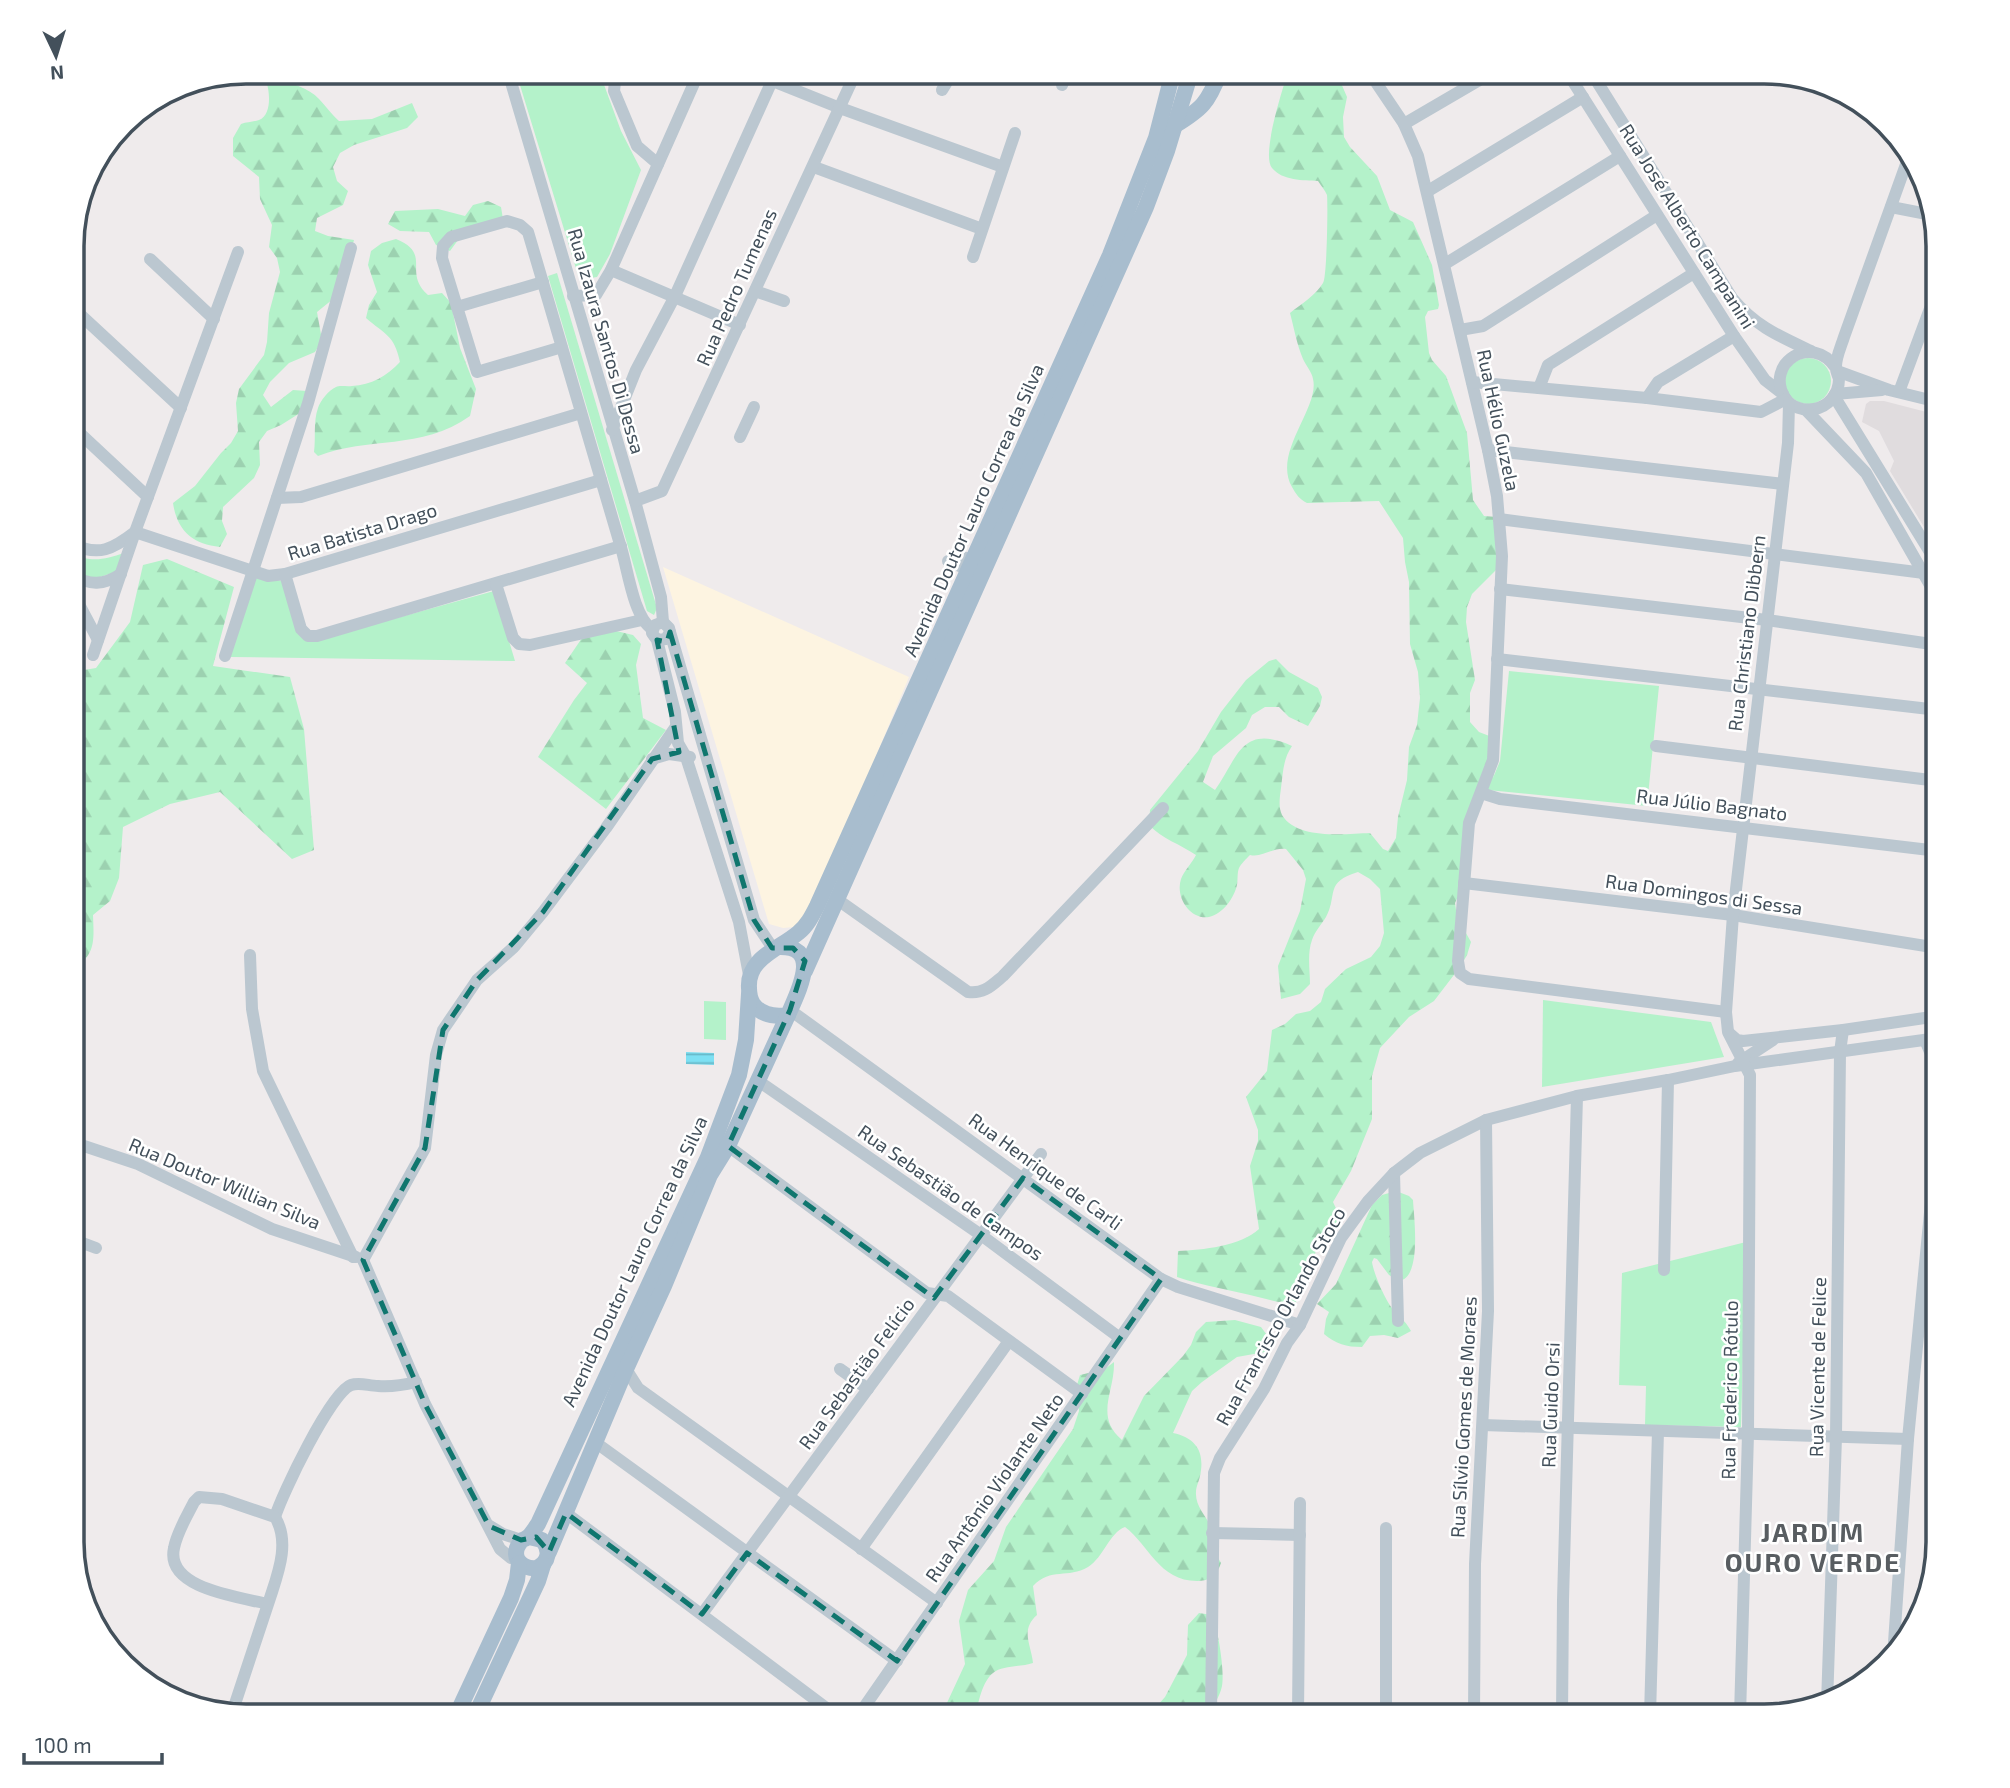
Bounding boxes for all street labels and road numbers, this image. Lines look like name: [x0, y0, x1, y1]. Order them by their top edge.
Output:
street label: Rua José Alberto Campanini: [1615, 119, 1761, 333]
street label: Rua Pedro Tumenas: [691, 205, 781, 369]
street label: Rua Izaura Santos Di Dessa: [564, 226, 650, 456]
street label: Rua Hélio Guzela: [1473, 347, 1525, 493]
street label: Avenida Doutor Lauro Correa da Silva: [898, 360, 1048, 660]
street label: Rua Batista Drago: [285, 497, 439, 565]
street label: Rua Christiano Dibbern: [1723, 534, 1769, 732]
street label: Rua Júlio Bagnato: [1635, 783, 1789, 825]
street label: Rua Domingos di Sessa: [1604, 869, 1804, 919]
street label: Rua Henrique de Carli: [965, 1108, 1127, 1234]
street label: Avenida Doutor Lauro Correa da Silva: [556, 1112, 712, 1410]
street label: Rua Sebastião de Campos: [854, 1119, 1048, 1265]
street label: Rua Doutor Willian Silva: [126, 1132, 324, 1234]
street label: Rua Francisco Orlando Stoco: [1210, 1203, 1350, 1429]
street label: Rua Vicente de Felice: [1804, 1277, 1830, 1457]
street label: Rua Sebastião Felício: [793, 1293, 919, 1453]
street label: Rua Sílvio Gomes de Moraes: [1445, 1296, 1481, 1538]
street label: Rua Frederico Rótulo: [1716, 1300, 1742, 1480]
street label: Rua Guido Orsi: [1536, 1342, 1564, 1468]
street label: Rua Antônio Violante Neto: [920, 1388, 1068, 1586]

